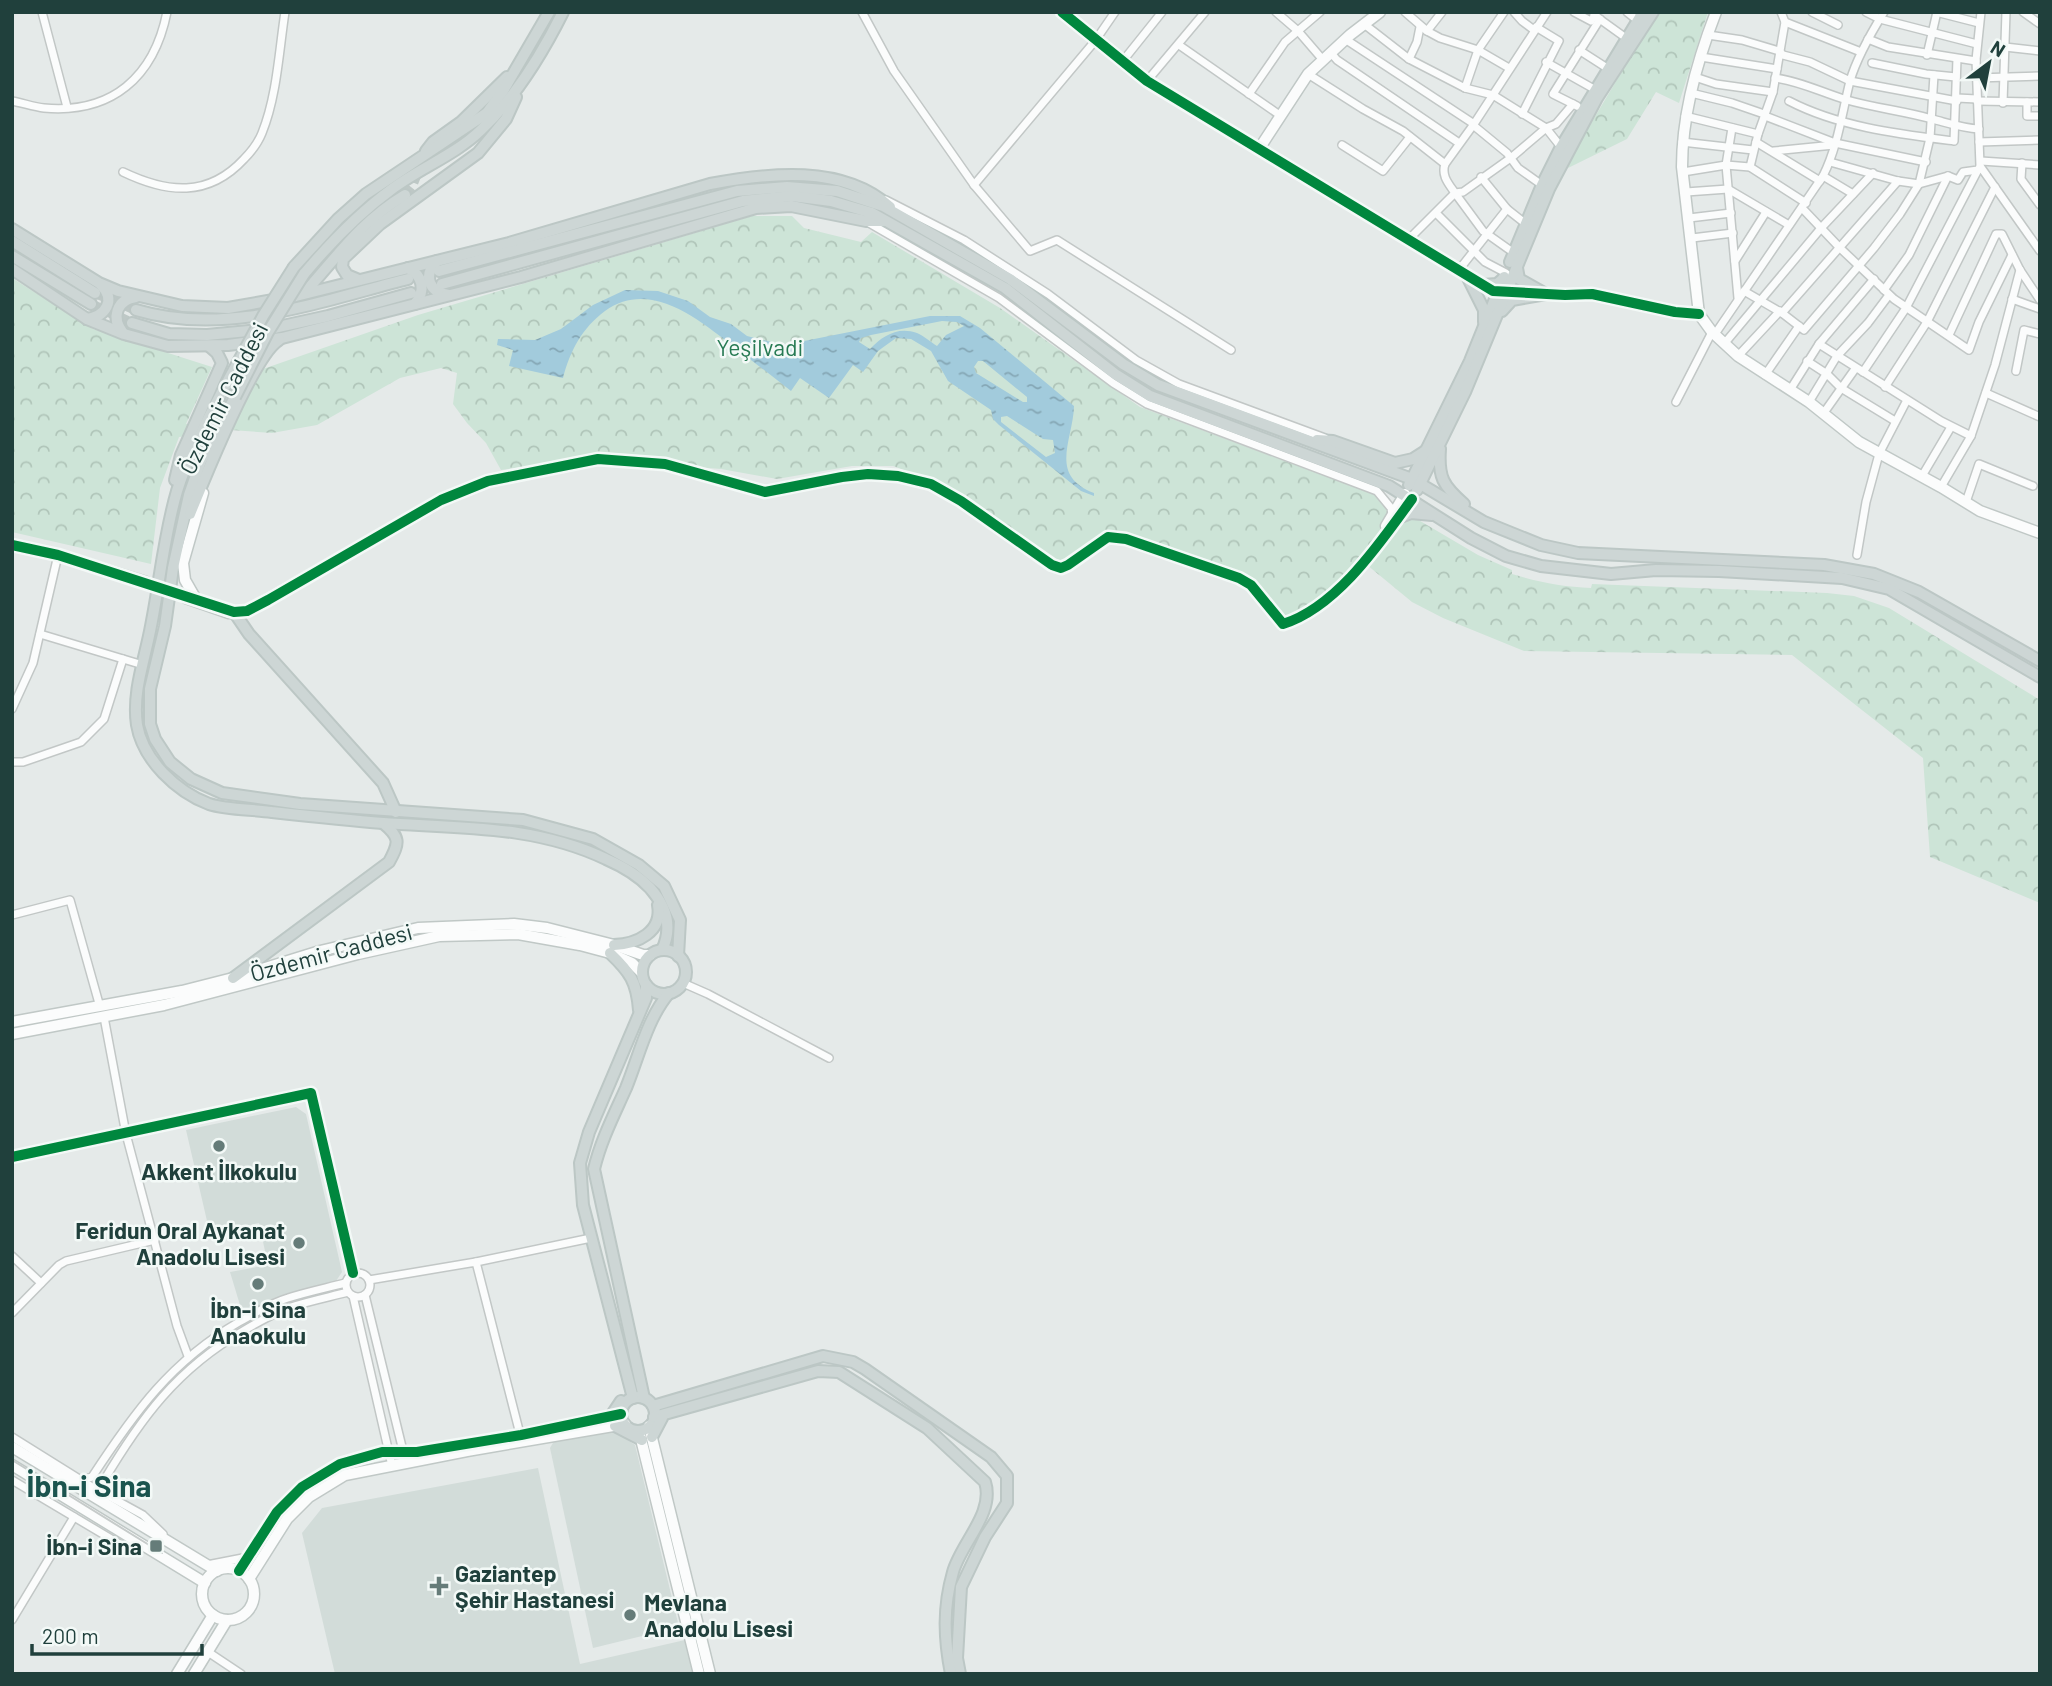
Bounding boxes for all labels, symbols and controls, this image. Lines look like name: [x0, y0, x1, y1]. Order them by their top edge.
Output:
north arrow: [1954, 28, 2024, 98]
text: N: [1987, 35, 2010, 61]
street label: Özdemir Caddesi: [173, 317, 273, 479]
park label: Yeşilvadi: [717, 333, 803, 361]
street label: Özdemir Caddesi: [247, 917, 415, 987]
marker: Akkent İlkokulu: [211, 1138, 227, 1154]
place label: Akkent İlkokulu: [141, 1157, 297, 1185]
place label: Feridun Oral Aykanat Anadolu Lisesi: [75, 1216, 285, 1270]
marker: Feridun Oral Aykanat Anadolu Lisesi: [291, 1235, 307, 1251]
marker: İbn-i Sina Anaokulu: [250, 1276, 266, 1292]
place label: İbn-i Sina Anaokulu: [210, 1295, 306, 1349]
district label: İbn-i Sina: [27, 1467, 151, 1503]
place label: İbn-i Sina: [46, 1532, 142, 1560]
marker: İbn-i Sina: [148, 1538, 164, 1554]
place label: Gaziantep Şehir Hastanesi: [455, 1559, 614, 1613]
marker: Gaziantep Şehir Hastanesi: [429, 1576, 449, 1596]
place label: Mevlana Anadolu Lisesi: [644, 1588, 793, 1642]
marker: Mevlana Anadolu Lisesi: [622, 1607, 638, 1623]
scale bar: [32, 1612, 201, 1656]
text: 200 m: [42, 1623, 99, 1648]

